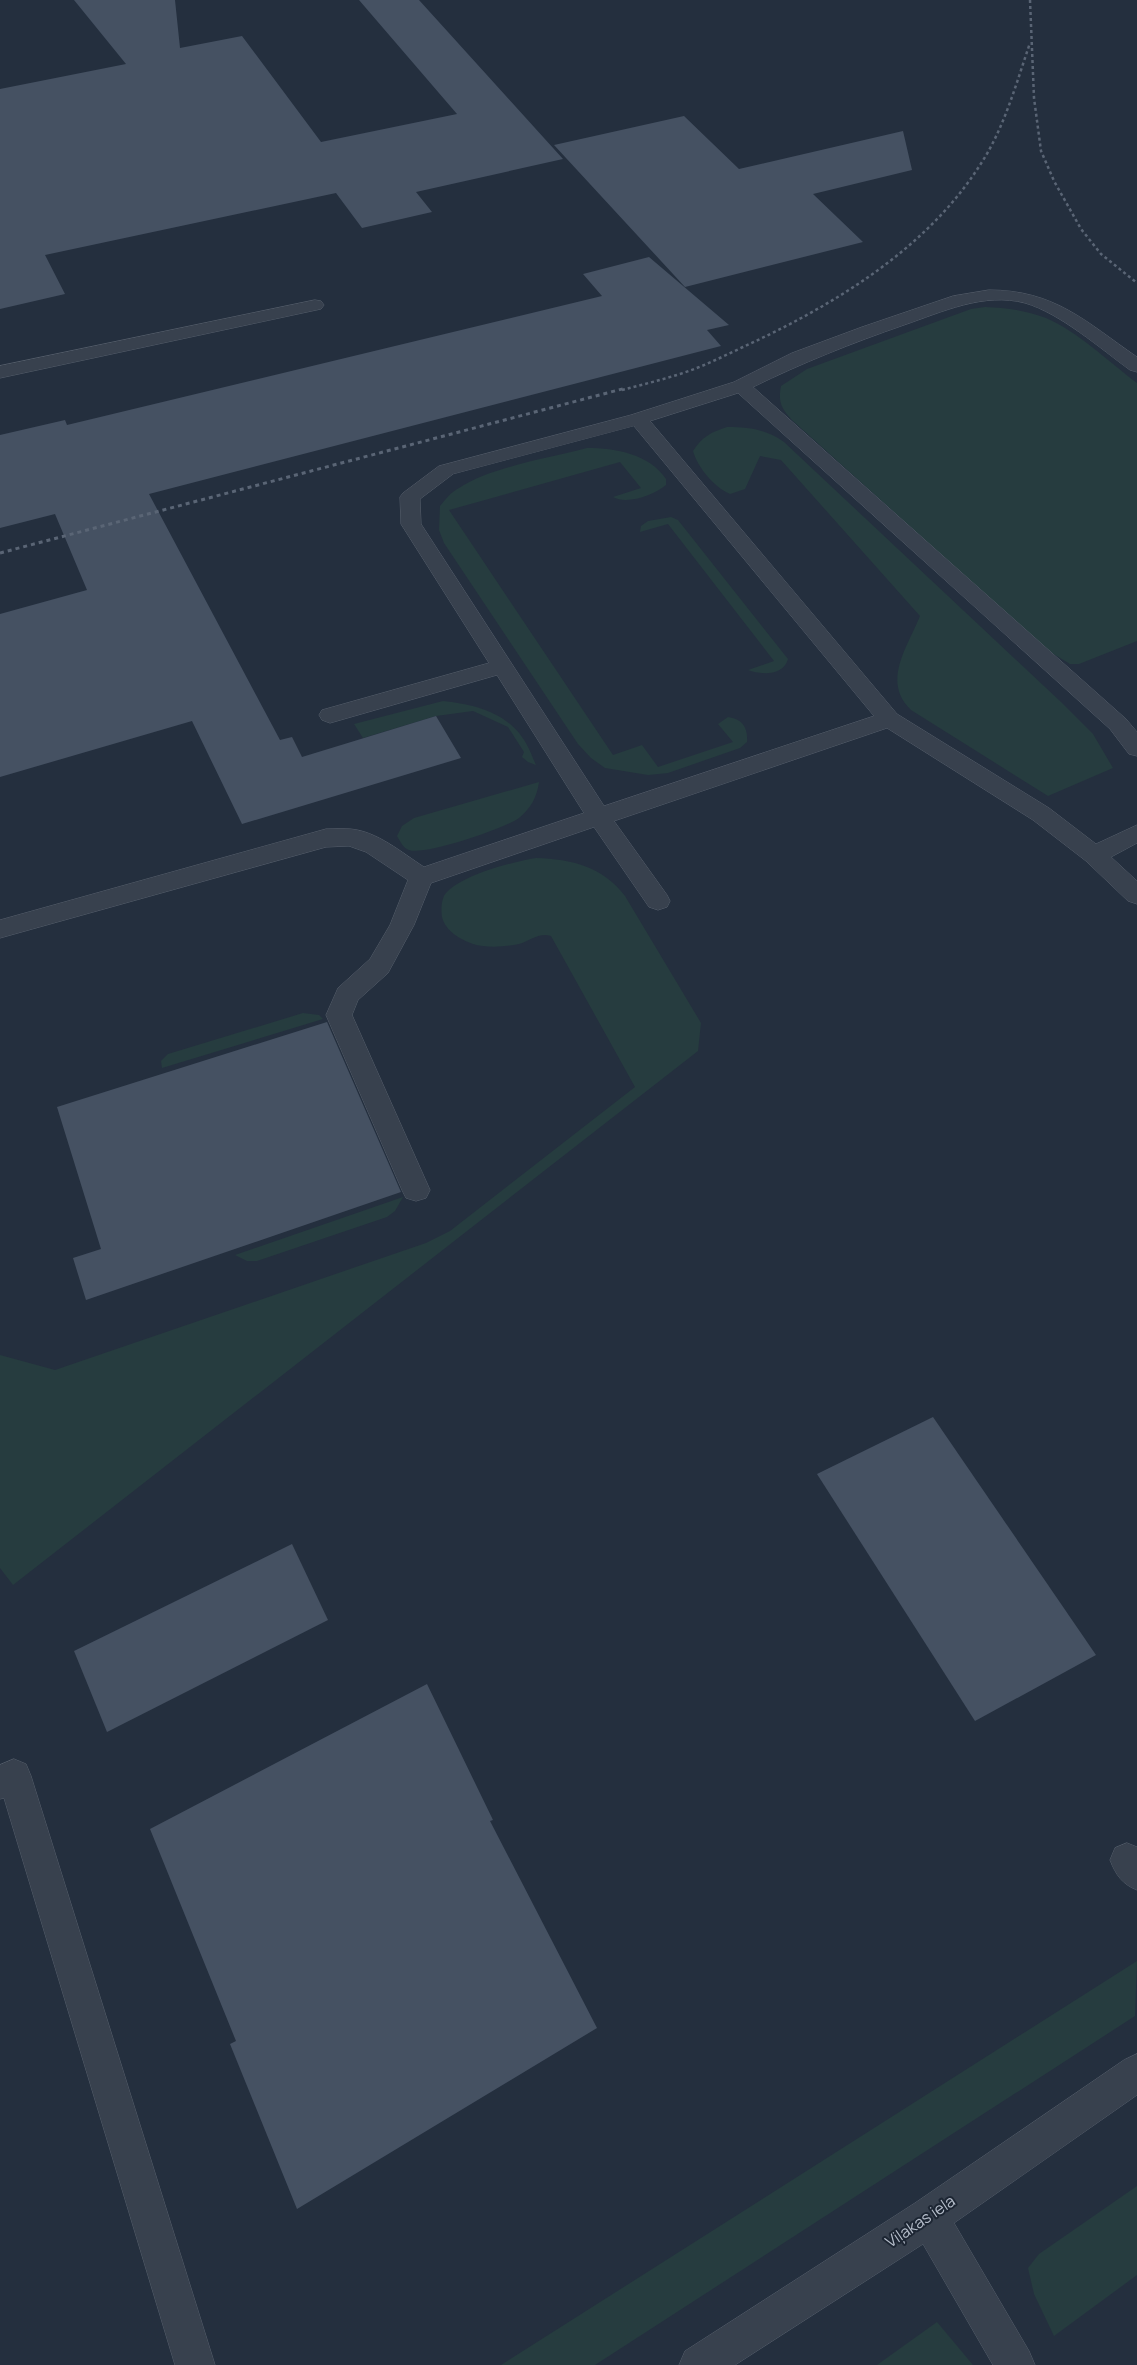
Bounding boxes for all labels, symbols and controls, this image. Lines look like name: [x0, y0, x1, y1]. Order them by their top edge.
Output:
street label: Viļakas iela: [881, 2190, 959, 2252]

